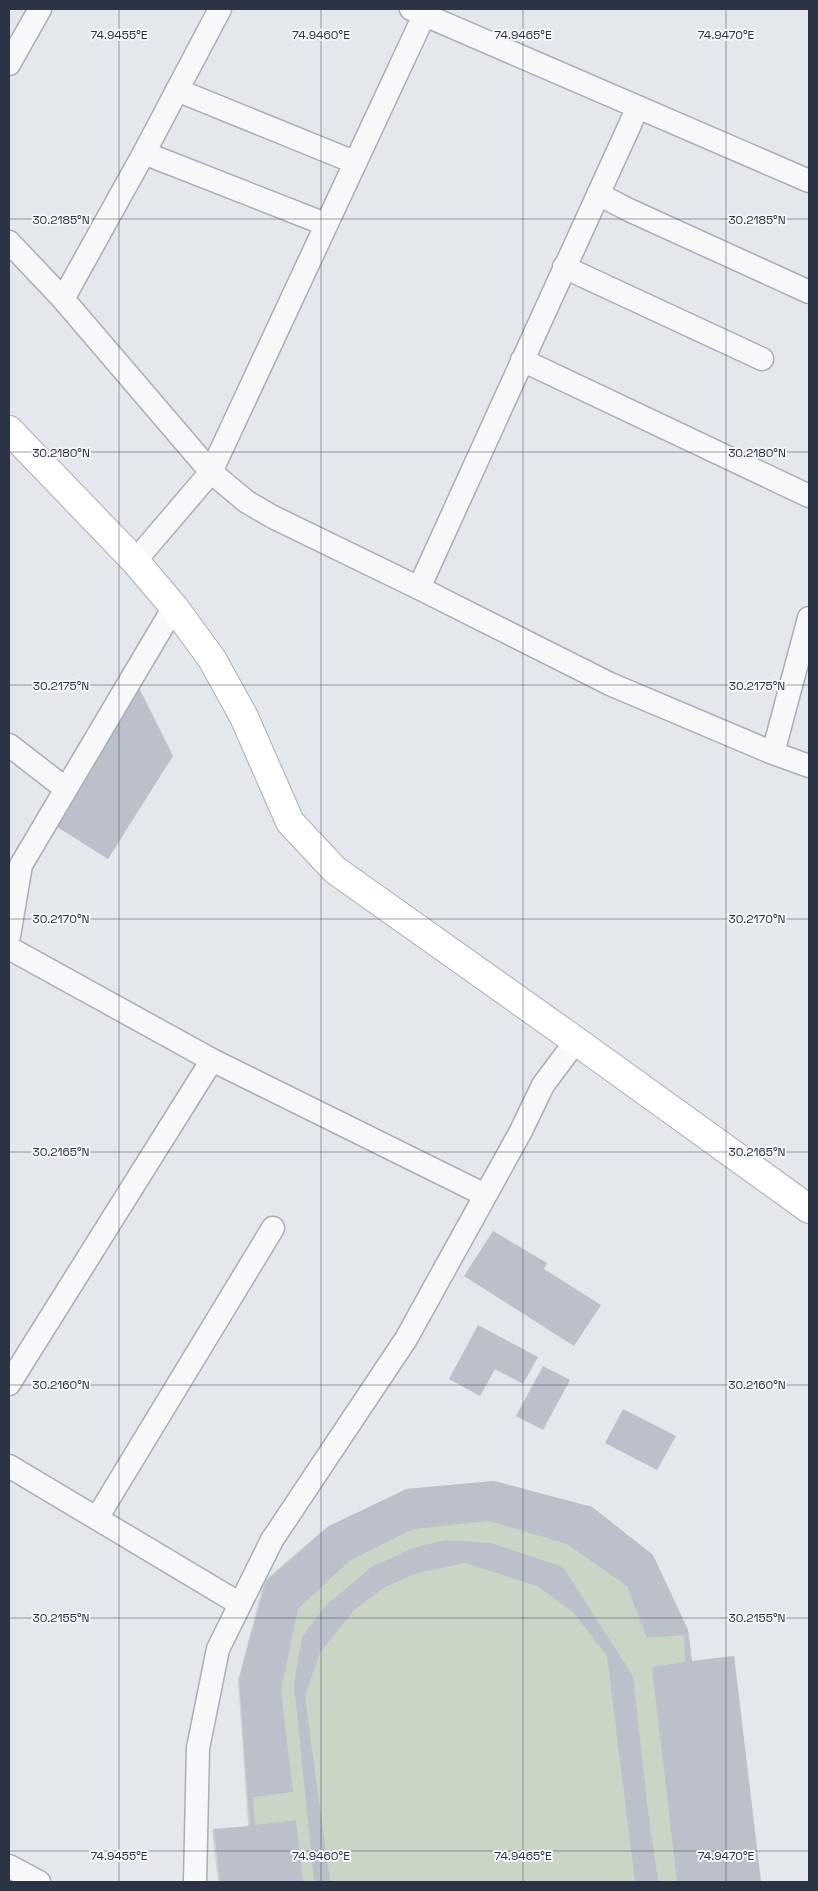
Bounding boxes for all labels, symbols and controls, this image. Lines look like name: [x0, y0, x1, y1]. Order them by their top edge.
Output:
text: 74.9455°E: [90, 27, 148, 43]
text: 74.9460°E: [292, 27, 350, 43]
text: 74.9465°E: [494, 27, 552, 43]
text: 74.9470°E: [698, 27, 755, 43]
text: 30.2185°N: [32, 212, 90, 228]
text: 30.2185°N: [728, 212, 786, 228]
text: 30.2180°N: [32, 445, 90, 461]
text: 30.2180°N: [728, 445, 786, 461]
text: 30.2175°N: [33, 678, 89, 694]
text: 30.2175°N: [729, 678, 785, 694]
text: 30.2170°N: [33, 911, 89, 927]
text: 30.2170°N: [729, 911, 785, 927]
text: 30.2165°N: [32, 1144, 90, 1160]
text: 30.2165°N: [728, 1144, 786, 1160]
text: 30.2160°N: [32, 1377, 90, 1393]
text: 30.2160°N: [728, 1377, 786, 1393]
text: 30.2155°N: [33, 1610, 89, 1626]
text: 30.2155°N: [729, 1610, 785, 1626]
text: 74.9455°E: [90, 1848, 148, 1864]
text: 74.9460°E: [292, 1848, 350, 1864]
text: 74.9465°E: [494, 1848, 552, 1864]
text: 74.9470°E: [698, 1848, 755, 1864]

